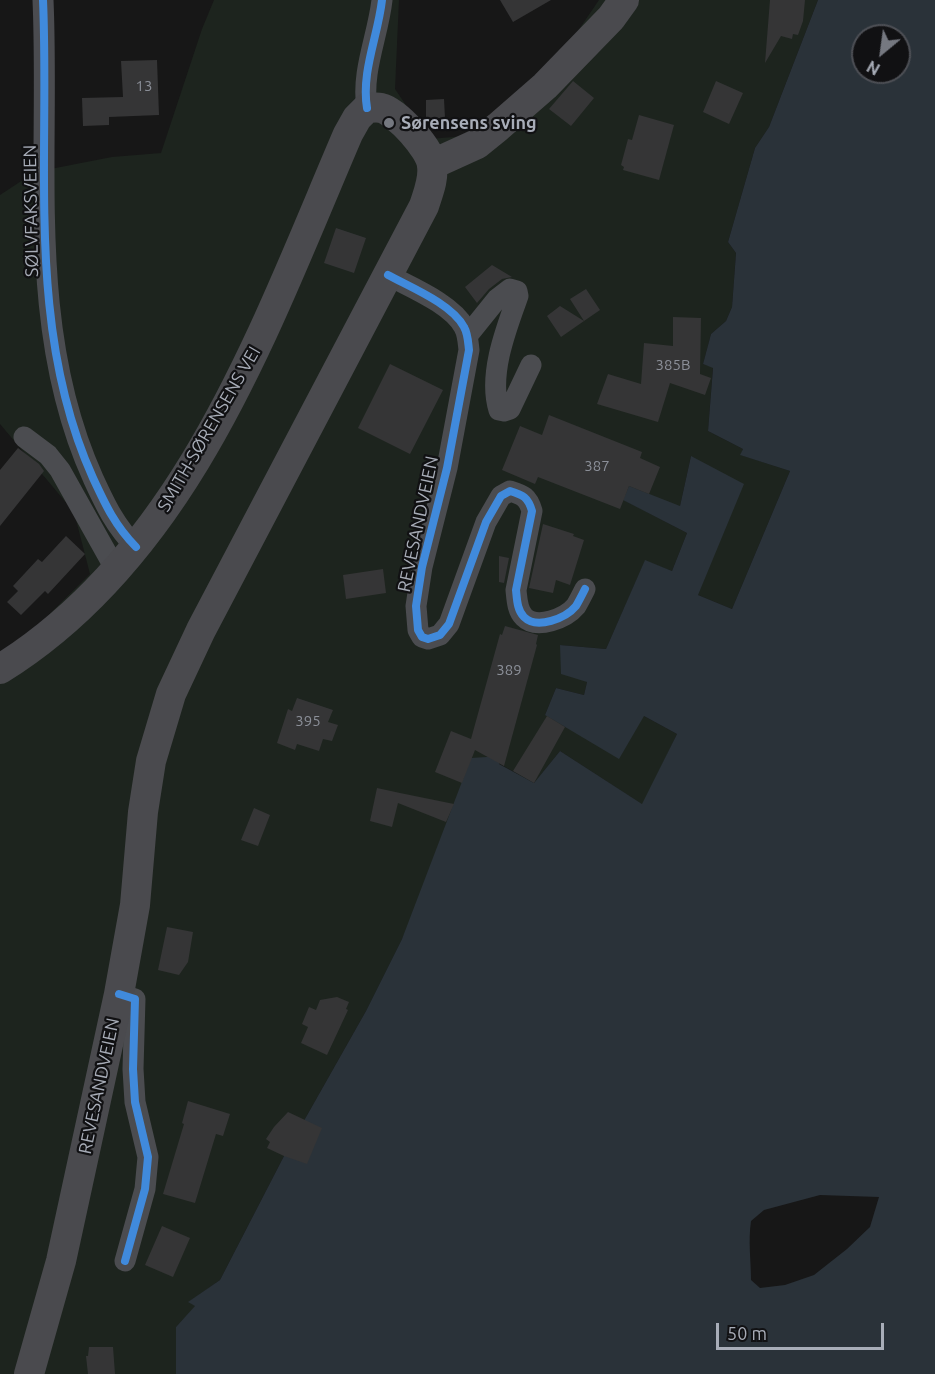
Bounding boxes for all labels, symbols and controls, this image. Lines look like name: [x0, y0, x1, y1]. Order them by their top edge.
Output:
north arrow: [851, 24, 911, 84]
text: N: [864, 57, 883, 79]
house number: 13: [136, 77, 152, 95]
place label: Sørensens sving: [401, 112, 537, 134]
marker: Sørensens sving: [382, 116, 396, 130]
street label: SØLVFAKSVEIEN: [19, 145, 43, 277]
street label: SMITH-SØRENSENS VEI: [153, 343, 265, 515]
house number: 385B: [656, 356, 690, 374]
street label: REVESANDVEIEN: [393, 454, 443, 594]
house number: 387: [584, 457, 610, 475]
house number: 389: [496, 661, 522, 679]
house number: 395: [295, 712, 321, 730]
street label: REVESANDVEIEN: [74, 1016, 124, 1156]
scale bar: [719, 1311, 887, 1349]
text: 50 m: [727, 1323, 767, 1343]

